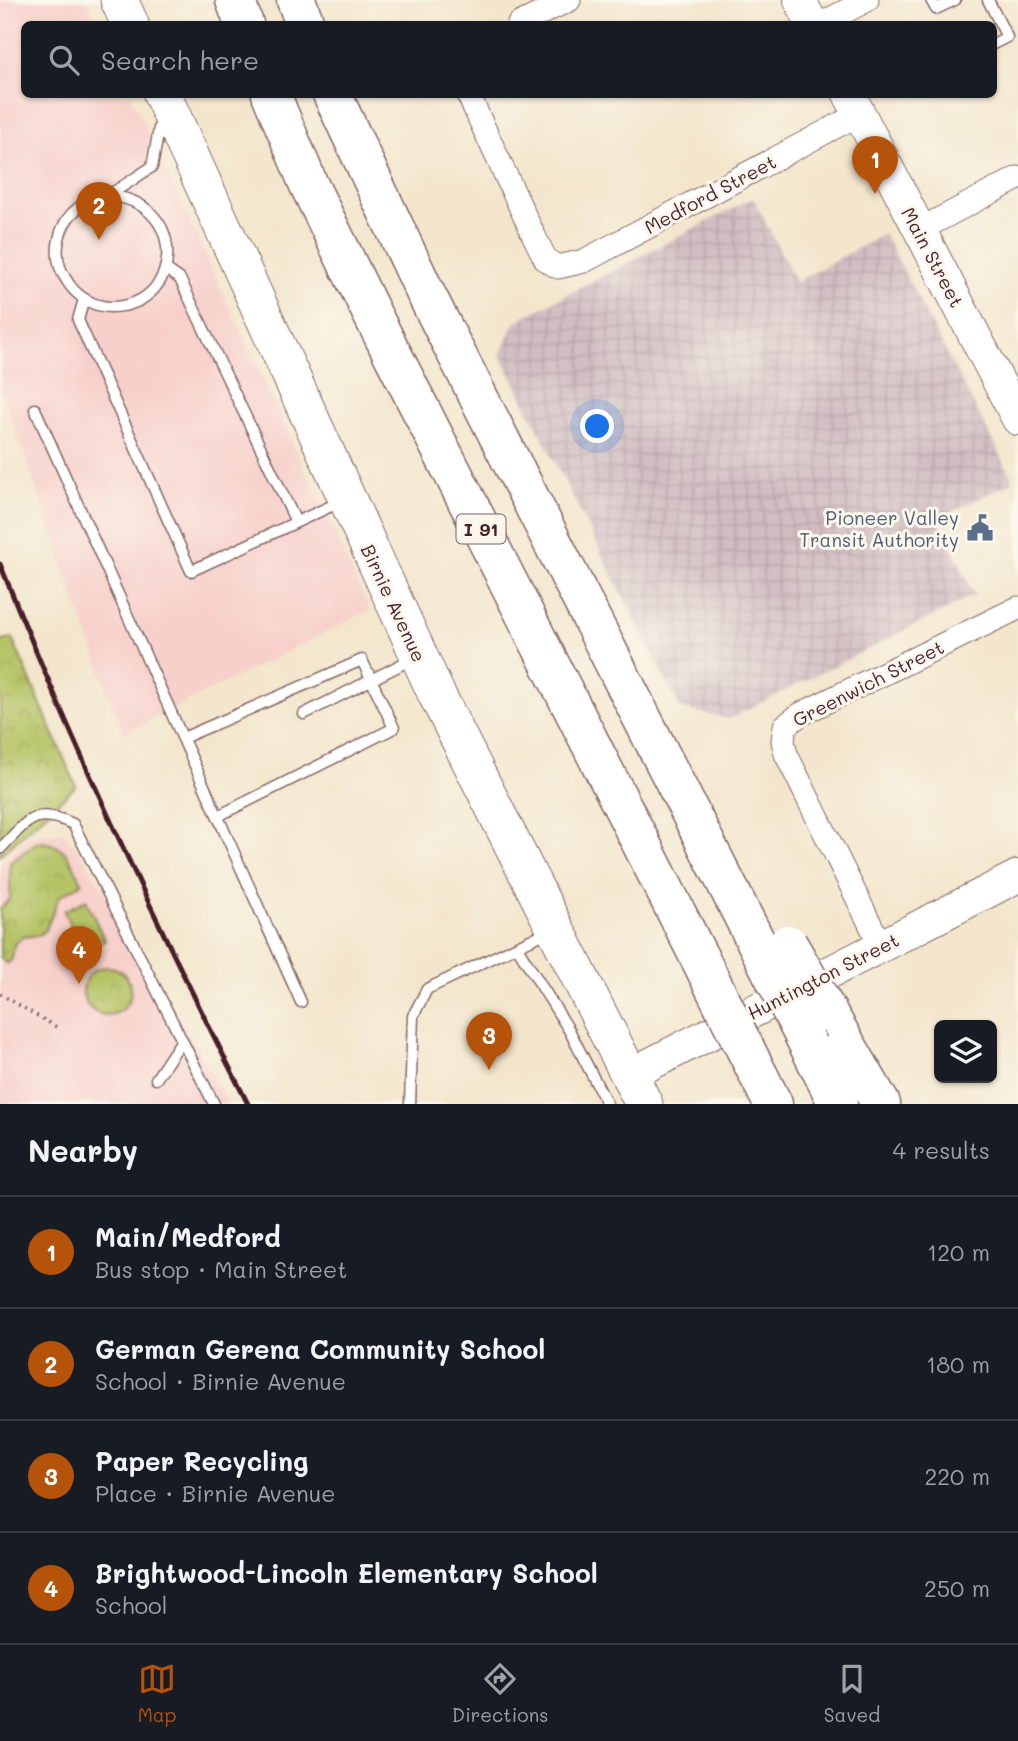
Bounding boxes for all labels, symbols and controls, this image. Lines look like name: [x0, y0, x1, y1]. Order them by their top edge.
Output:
search box: [21, 21, 997, 98]
icon: search: [45, 41, 83, 79]
text: Search here: [101, 43, 259, 77]
pin: 1: [852, 136, 898, 194]
street label: Medford Street: [640, 149, 780, 239]
pin: 2: [76, 182, 122, 240]
street label: Main Street: [896, 203, 970, 311]
your location: [580, 409, 614, 443]
place label: Pioneer Valley Transit Authority: [800, 505, 959, 552]
public building icon: Pioneer Valley Transit Authority: [965, 513, 995, 543]
road number: I 91: [456, 514, 505, 544]
street label: Birnie Avenue: [356, 540, 432, 666]
street label: Greenwich Street: [788, 634, 948, 732]
pin: 4: [56, 926, 102, 984]
street label: Huntington Street: [743, 927, 903, 1025]
pin: 3: [466, 1012, 512, 1070]
map controls: [934, 1020, 997, 1083]
button: layers: [934, 1020, 997, 1083]
text: Nearby: [28, 1130, 138, 1170]
text: 4 results: [893, 1135, 990, 1165]
text: Main/Medford: [95, 1220, 281, 1254]
text: 1: [46, 1237, 56, 1267]
text: 120 m: [927, 1237, 990, 1267]
text: Bus stop · Main Street: [95, 1254, 347, 1284]
text: German Gerena Community School: [95, 1332, 545, 1366]
text: 2: [45, 1349, 57, 1379]
text: 180 m: [926, 1349, 990, 1379]
text: School · Birnie Avenue: [95, 1366, 346, 1396]
text: Paper Recycling: [95, 1444, 308, 1478]
text: 3: [44, 1461, 58, 1491]
text: 220 m: [924, 1461, 990, 1491]
text: Place · Birnie Avenue: [95, 1478, 336, 1508]
text: Brightwood-Lincoln Elementary School: [95, 1556, 598, 1590]
text: 4: [44, 1573, 58, 1603]
text: 250 m: [924, 1573, 990, 1603]
text: School: [95, 1590, 168, 1620]
tab: Map: [138, 1660, 176, 1727]
tab: Directions: [452, 1660, 548, 1727]
tab: Saved: [824, 1660, 880, 1727]

